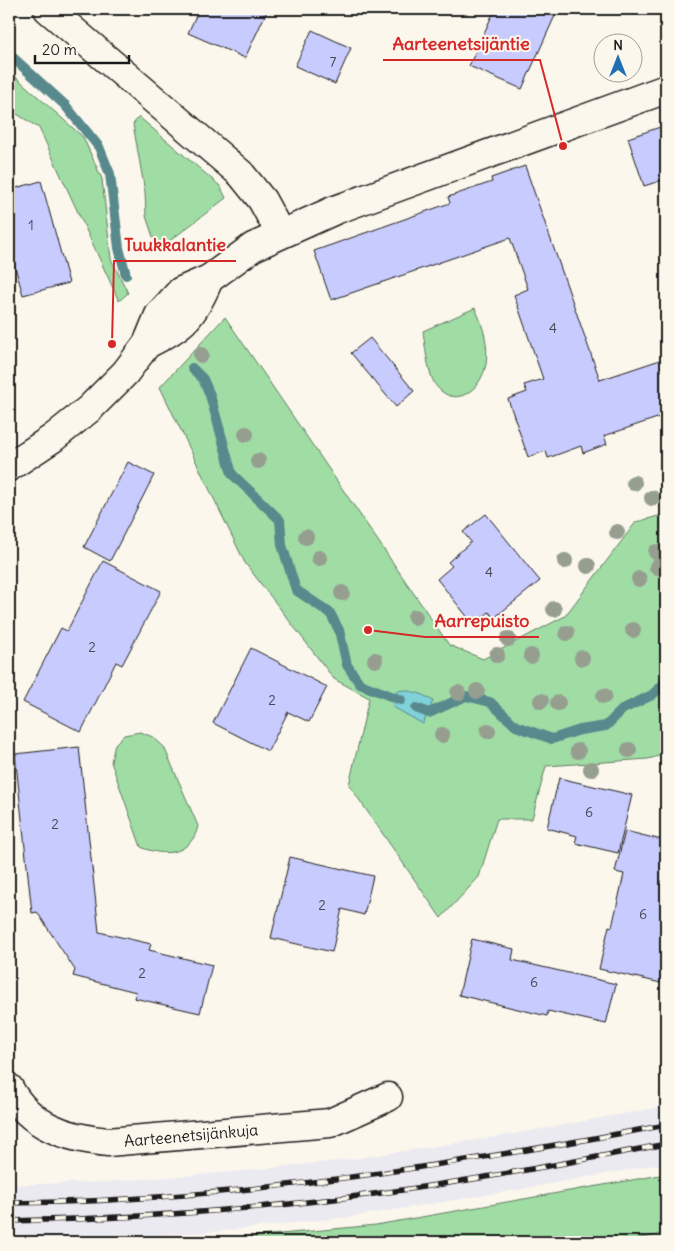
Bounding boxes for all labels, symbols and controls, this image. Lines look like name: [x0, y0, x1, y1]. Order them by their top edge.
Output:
callout: Aarteenetsijäntie: [383, 27, 540, 60]
scale bar: [35, 32, 129, 64]
text: Aarteenetsijäntie: [392, 32, 530, 55]
north arrow: [592, 32, 642, 82]
text: N: [613, 36, 623, 54]
text: 20 m: [42, 40, 77, 59]
house number: 7: [330, 53, 337, 71]
house number: 1: [28, 216, 34, 234]
callout: Tuukkalantie: [114, 228, 236, 261]
text: Tuukkalantie: [124, 233, 226, 256]
house number: 4: [549, 319, 557, 337]
house number: 4: [485, 563, 493, 581]
callout: Aarrepuisto: [425, 604, 539, 637]
text: Aarrepuisto: [435, 609, 529, 632]
house number: 2: [88, 638, 96, 656]
house number: 2: [268, 691, 276, 709]
house number: 6: [585, 803, 593, 821]
house number: 2: [51, 815, 59, 833]
house number: 2: [318, 896, 326, 914]
house number: 6: [639, 905, 647, 923]
house number: 2: [138, 964, 146, 982]
house number: 6: [530, 973, 538, 991]
street label: Aarteenetsijänkuja: [123, 1119, 259, 1151]

